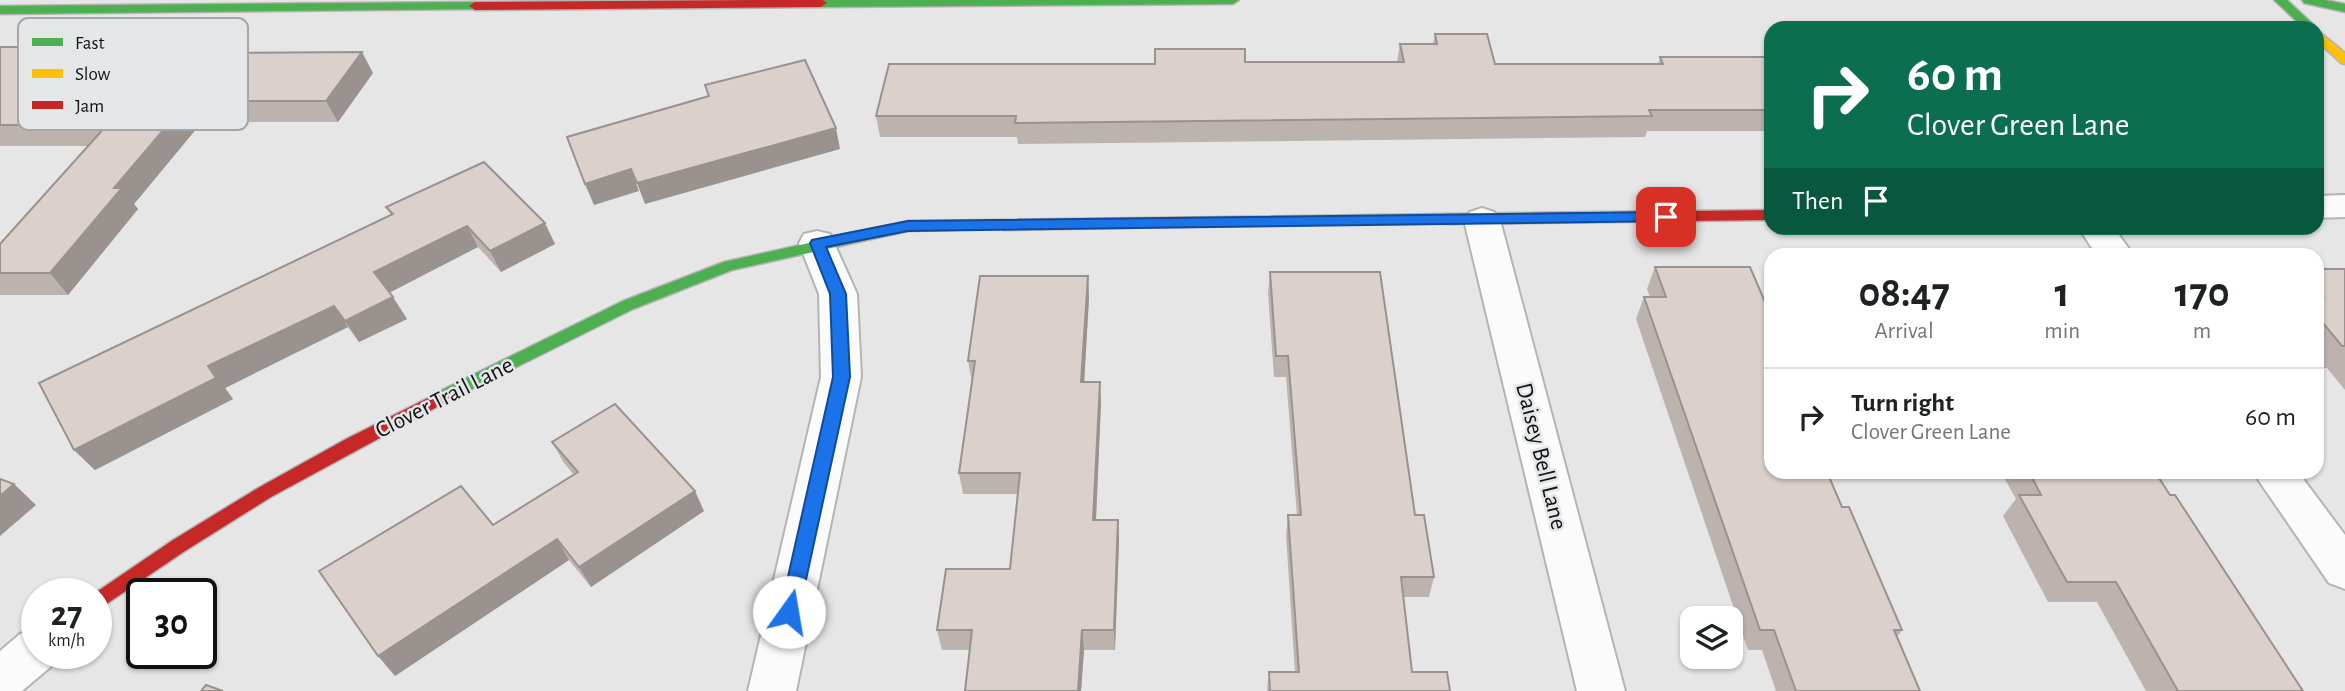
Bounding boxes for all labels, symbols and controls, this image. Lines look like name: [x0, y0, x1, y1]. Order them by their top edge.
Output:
legend: [18, 18, 248, 130]
text: Fast: [75, 34, 105, 53]
icon: right: [1792, 49, 1883, 140]
text: 60 m: [1907, 51, 2003, 100]
text: Slow: [75, 65, 111, 84]
text: Jam: [75, 97, 104, 116]
text: Clover Green Lane: [1907, 109, 2129, 141]
icon: arrive: [1857, 182, 1895, 220]
pin: [1636, 187, 1696, 247]
text: Then: [1792, 188, 1843, 214]
icon: arrive: [1647, 198, 1685, 236]
text: 08:47: [1858, 272, 1950, 314]
text: 1: [2055, 272, 2070, 314]
text: 170: [2174, 272, 2230, 314]
text: Arrival: [1875, 320, 1934, 343]
text: min: [2044, 320, 2080, 343]
text: m: [2193, 320, 2211, 343]
street label: Clover Trail Lane: [372, 353, 517, 443]
street label: Daisey Bell Lane: [1511, 380, 1571, 532]
text: Turn right: [1851, 390, 1954, 416]
icon: right: [1792, 398, 1830, 436]
text: 60 m: [2245, 404, 2296, 430]
text: Clover Green Lane: [1851, 421, 2011, 444]
position arrow: [752, 575, 826, 649]
speed limit sign: 30: [126, 578, 217, 669]
text: 27: [51, 597, 82, 632]
map controls: [1680, 606, 1743, 669]
button: layers: [1680, 606, 1743, 669]
text: km/h: [48, 632, 85, 650]

